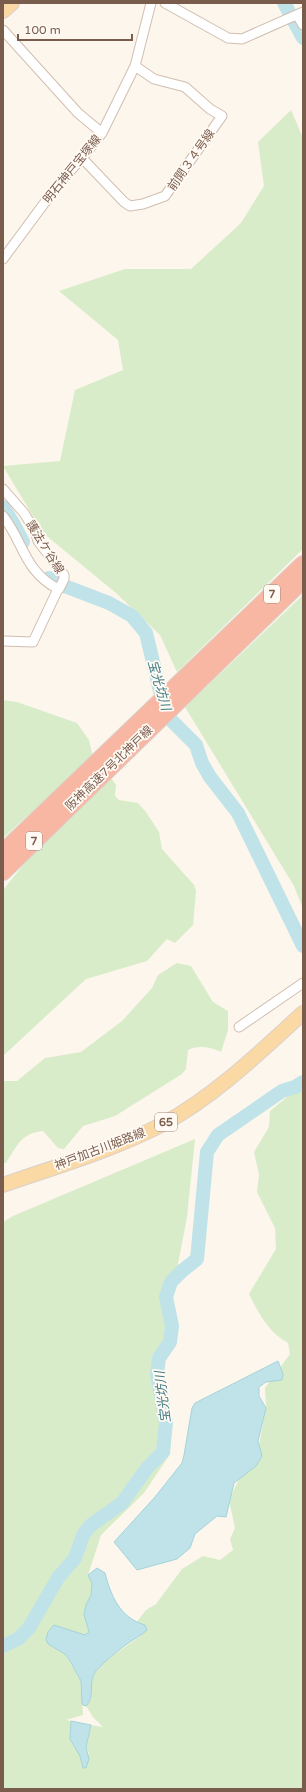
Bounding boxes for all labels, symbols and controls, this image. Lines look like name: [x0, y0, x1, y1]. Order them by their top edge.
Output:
scale bar: [18, 16, 132, 42]
text: 100 m: [24, 23, 61, 37]
street label: 前開３４号線: [165, 126, 217, 194]
street label: 明石神戸宝塚線: [40, 132, 104, 206]
street label: 護法ケ谷線: [23, 518, 67, 576]
road number: 7: [264, 585, 280, 603]
water label: 宝光坊川: [144, 658, 174, 714]
street label: 阪神高速7号北神戸線: [63, 723, 155, 813]
road number: 7: [26, 832, 42, 850]
road number: 65: [155, 1113, 177, 1131]
street label: 神戸加古川姫路線: [53, 1125, 147, 1173]
water label: 宝光坊川: [152, 1368, 174, 1424]

